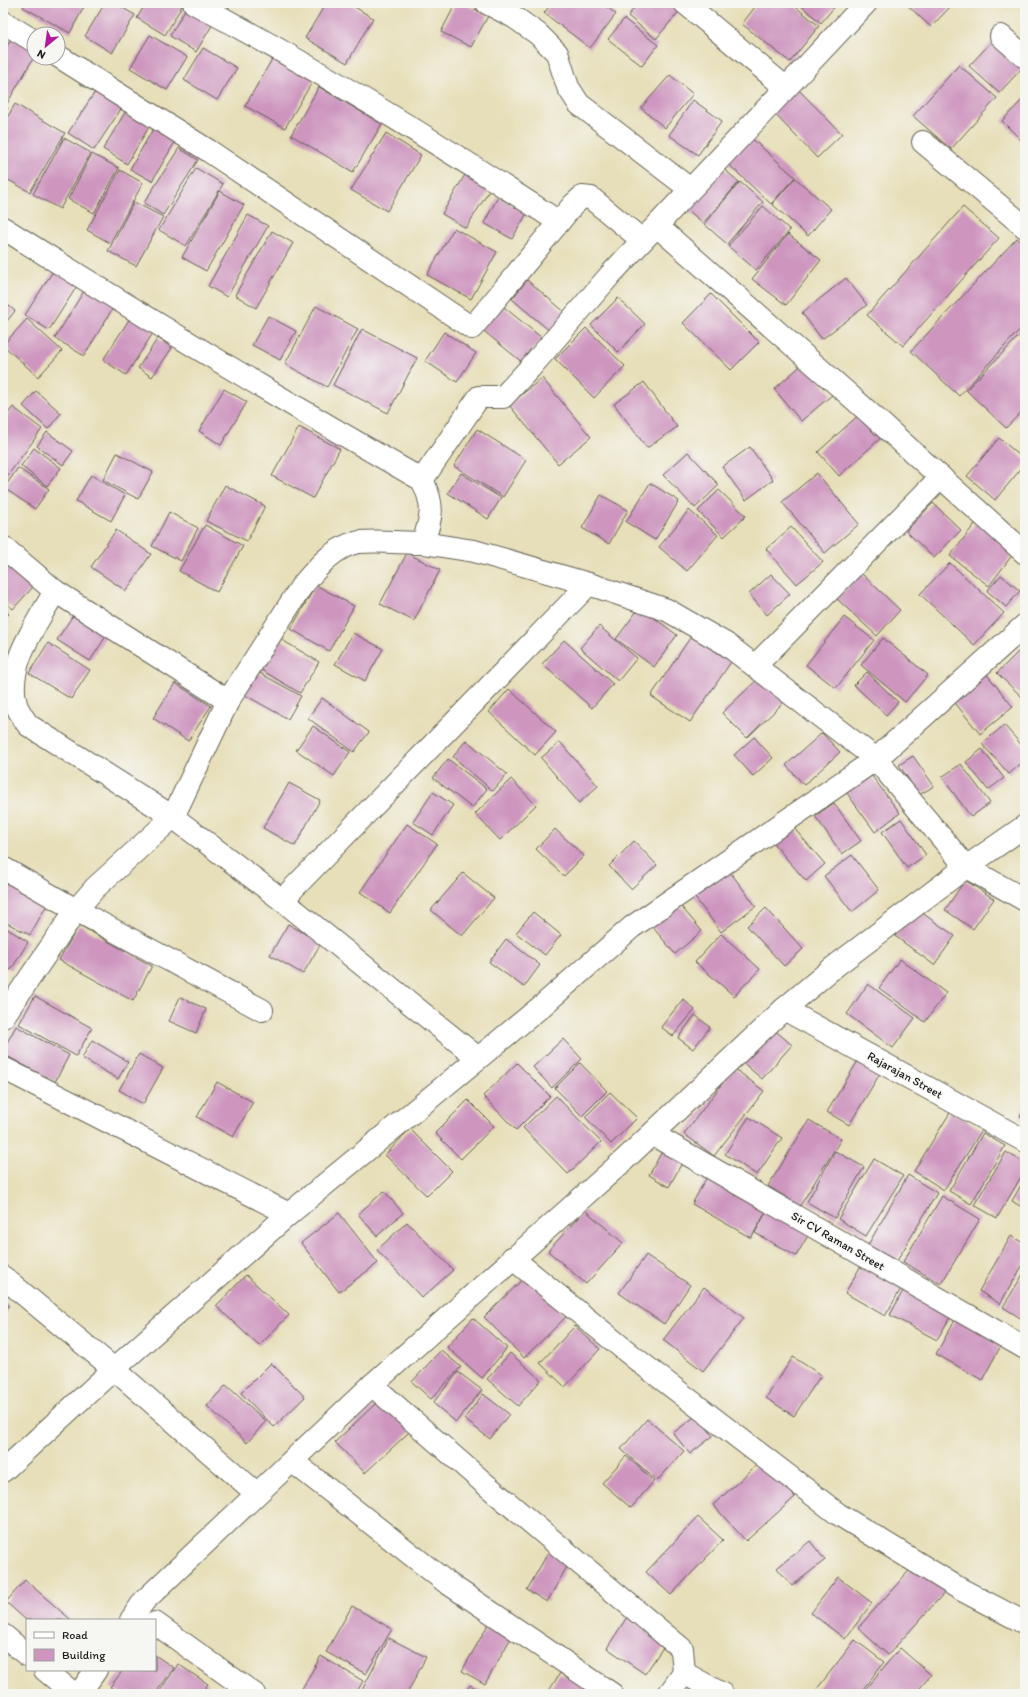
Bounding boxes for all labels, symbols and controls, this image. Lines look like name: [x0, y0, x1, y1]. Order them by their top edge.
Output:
north arrow: [26, 26, 66, 66]
text: N: [35, 47, 48, 62]
street label: Rajarajan Street: [865, 1049, 945, 1102]
street label: Sir CV Raman Street: [789, 1209, 888, 1274]
legend: [26, 1619, 156, 1671]
text: Road: [62, 1628, 88, 1642]
text: Building: [62, 1648, 106, 1662]

